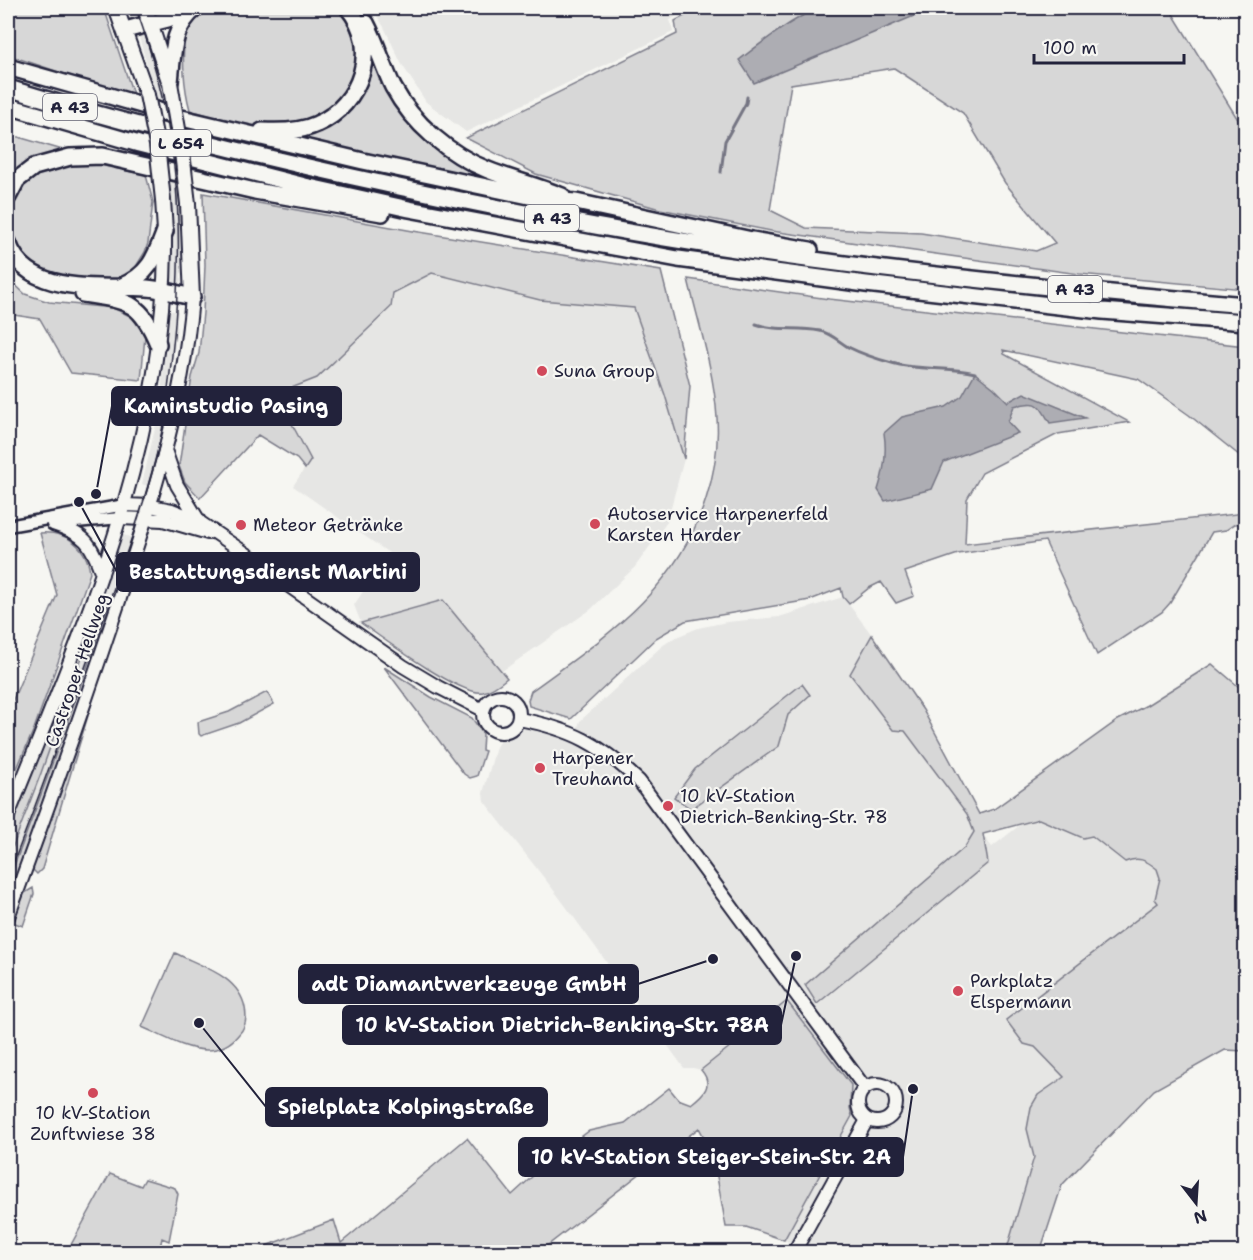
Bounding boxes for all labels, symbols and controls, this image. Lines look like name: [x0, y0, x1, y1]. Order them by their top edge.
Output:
scale bar: [1034, 27, 1184, 65]
text: 100 m: [1043, 36, 1097, 60]
road number: A 43: [43, 94, 97, 120]
road number: L 654: [151, 130, 211, 156]
road number: A 43: [525, 205, 579, 231]
road number: A 43: [1048, 276, 1102, 302]
place label: Suna Group: [554, 359, 655, 383]
marker: Suna Group: [535, 364, 549, 378]
callout: Kaminstudio Pasing: [112, 387, 341, 425]
text: Kaminstudio Pasing: [124, 393, 328, 419]
place label: Autoservice Harpenerfeld Karsten Harder: [607, 502, 828, 547]
place label: Meteor Getränke: [253, 513, 403, 537]
marker: Autoservice Harpenerfeld Karsten Harder: [588, 517, 602, 531]
marker: Meteor Getränke: [234, 518, 248, 532]
callout: Bestattungsdienst Martini: [117, 553, 419, 591]
text: Bestattungsdienst Martini: [129, 559, 407, 585]
street label: Castroper Hellweg: [39, 590, 115, 750]
place label: Harpener Treuhand: [552, 746, 634, 791]
marker: Harpener Treuhand: [533, 761, 547, 775]
place label: 10 kV-Station Dietrich-Benking-Str. 78: [680, 784, 888, 829]
marker: 10 kV-Station Dietrich-Benking-Str. 78: [661, 799, 675, 813]
callout: adt Diamantwerkzeuge GmbH: [299, 965, 638, 1003]
place label: Parkplatz Elspermann: [970, 969, 1072, 1014]
text: adt Diamantwerkzeuge GmbH: [311, 971, 627, 997]
marker: Parkplatz Elspermann: [951, 984, 965, 998]
callout: 10 kV-Station Dietrich-Benking-Str. 78A: [343, 1006, 781, 1044]
text: 10 kV-Station Dietrich-Benking-Str. 78A: [355, 1012, 769, 1038]
marker: 10 kV-Station Zunftwiese 38: [86, 1086, 100, 1100]
callout: Spielplatz Kolpingstraße: [266, 1088, 547, 1126]
text: Spielplatz Kolpingstraße: [278, 1094, 534, 1120]
place label: 10 kV-Station Zunftwiese 38: [30, 1101, 156, 1146]
callout: 10 kV-Station Steiger-Stein-Str. 2A: [519, 1138, 903, 1176]
text: 10 kV-Station Steiger-Stein-Str. 2A: [531, 1144, 891, 1170]
north arrow: [1166, 1173, 1226, 1233]
text: N: [1191, 1205, 1209, 1229]

